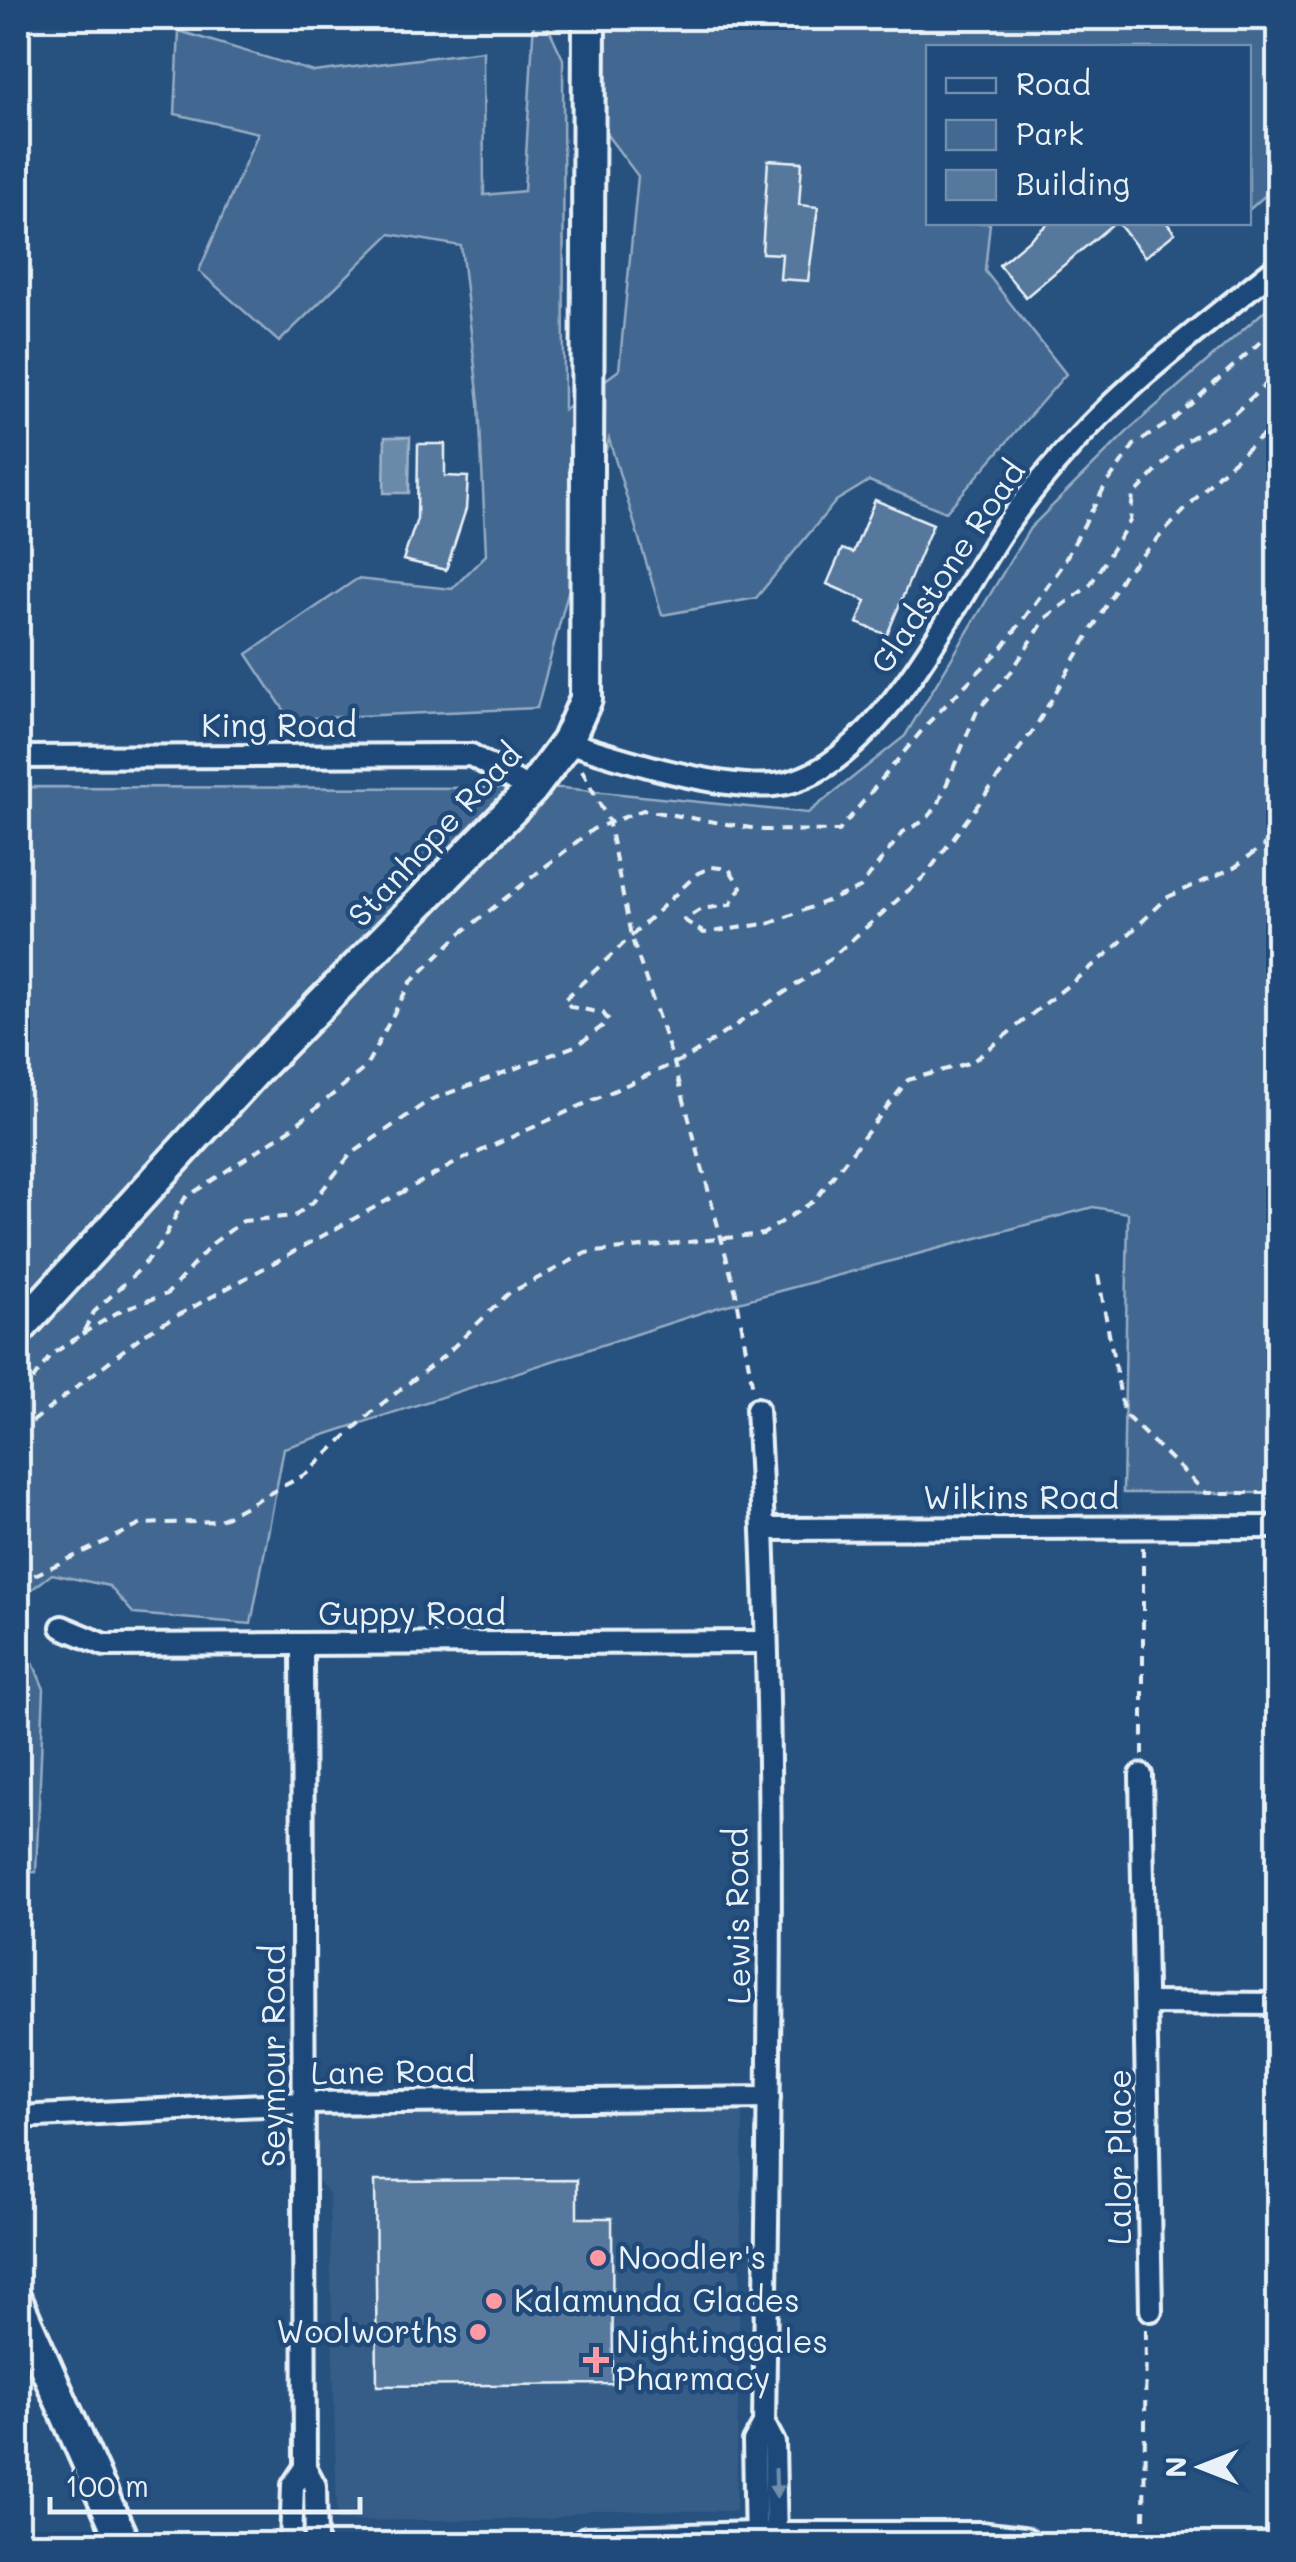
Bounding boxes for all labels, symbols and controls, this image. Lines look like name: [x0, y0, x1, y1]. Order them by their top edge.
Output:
legend: [926, 45, 1251, 225]
text: Road: [1016, 63, 1091, 103]
text: Park: [1016, 113, 1084, 153]
text: Building: [1016, 163, 1130, 203]
street label: Gladstone Road: [860, 451, 1033, 680]
street label: King Road: [201, 703, 357, 745]
street label: Stanhope Road: [338, 733, 529, 934]
street label: Wilkins Road: [923, 1475, 1119, 1517]
street label: Guppy Road: [318, 1591, 506, 1634]
street label: Lewis Road: [713, 1827, 759, 2005]
street label: Seymour Road: [251, 1945, 294, 2167]
street label: Lane Road: [310, 2048, 475, 2092]
street label: Lalor Place: [1097, 2069, 1139, 2245]
place label: Noodler's: [618, 2235, 766, 2277]
marker: Noodler's: [587, 2247, 609, 2269]
place label: Kalamunda Glades: [514, 2278, 800, 2320]
marker: Kalamunda Glades: [483, 2290, 505, 2312]
place label: Woolworths: [276, 2309, 458, 2351]
place label: Nightinggales Pharmacy: [616, 2319, 828, 2399]
marker: Woolworths: [467, 2321, 489, 2343]
marker: Nightinggales Pharmacy: [585, 2349, 607, 2371]
north arrow: [1151, 2417, 1251, 2517]
scale bar: [50, 2452, 360, 2514]
text: N: [1157, 2456, 1193, 2478]
text: 100 m: [65, 2465, 149, 2505]
one-way arrow: [768, 2468, 784, 2500]

